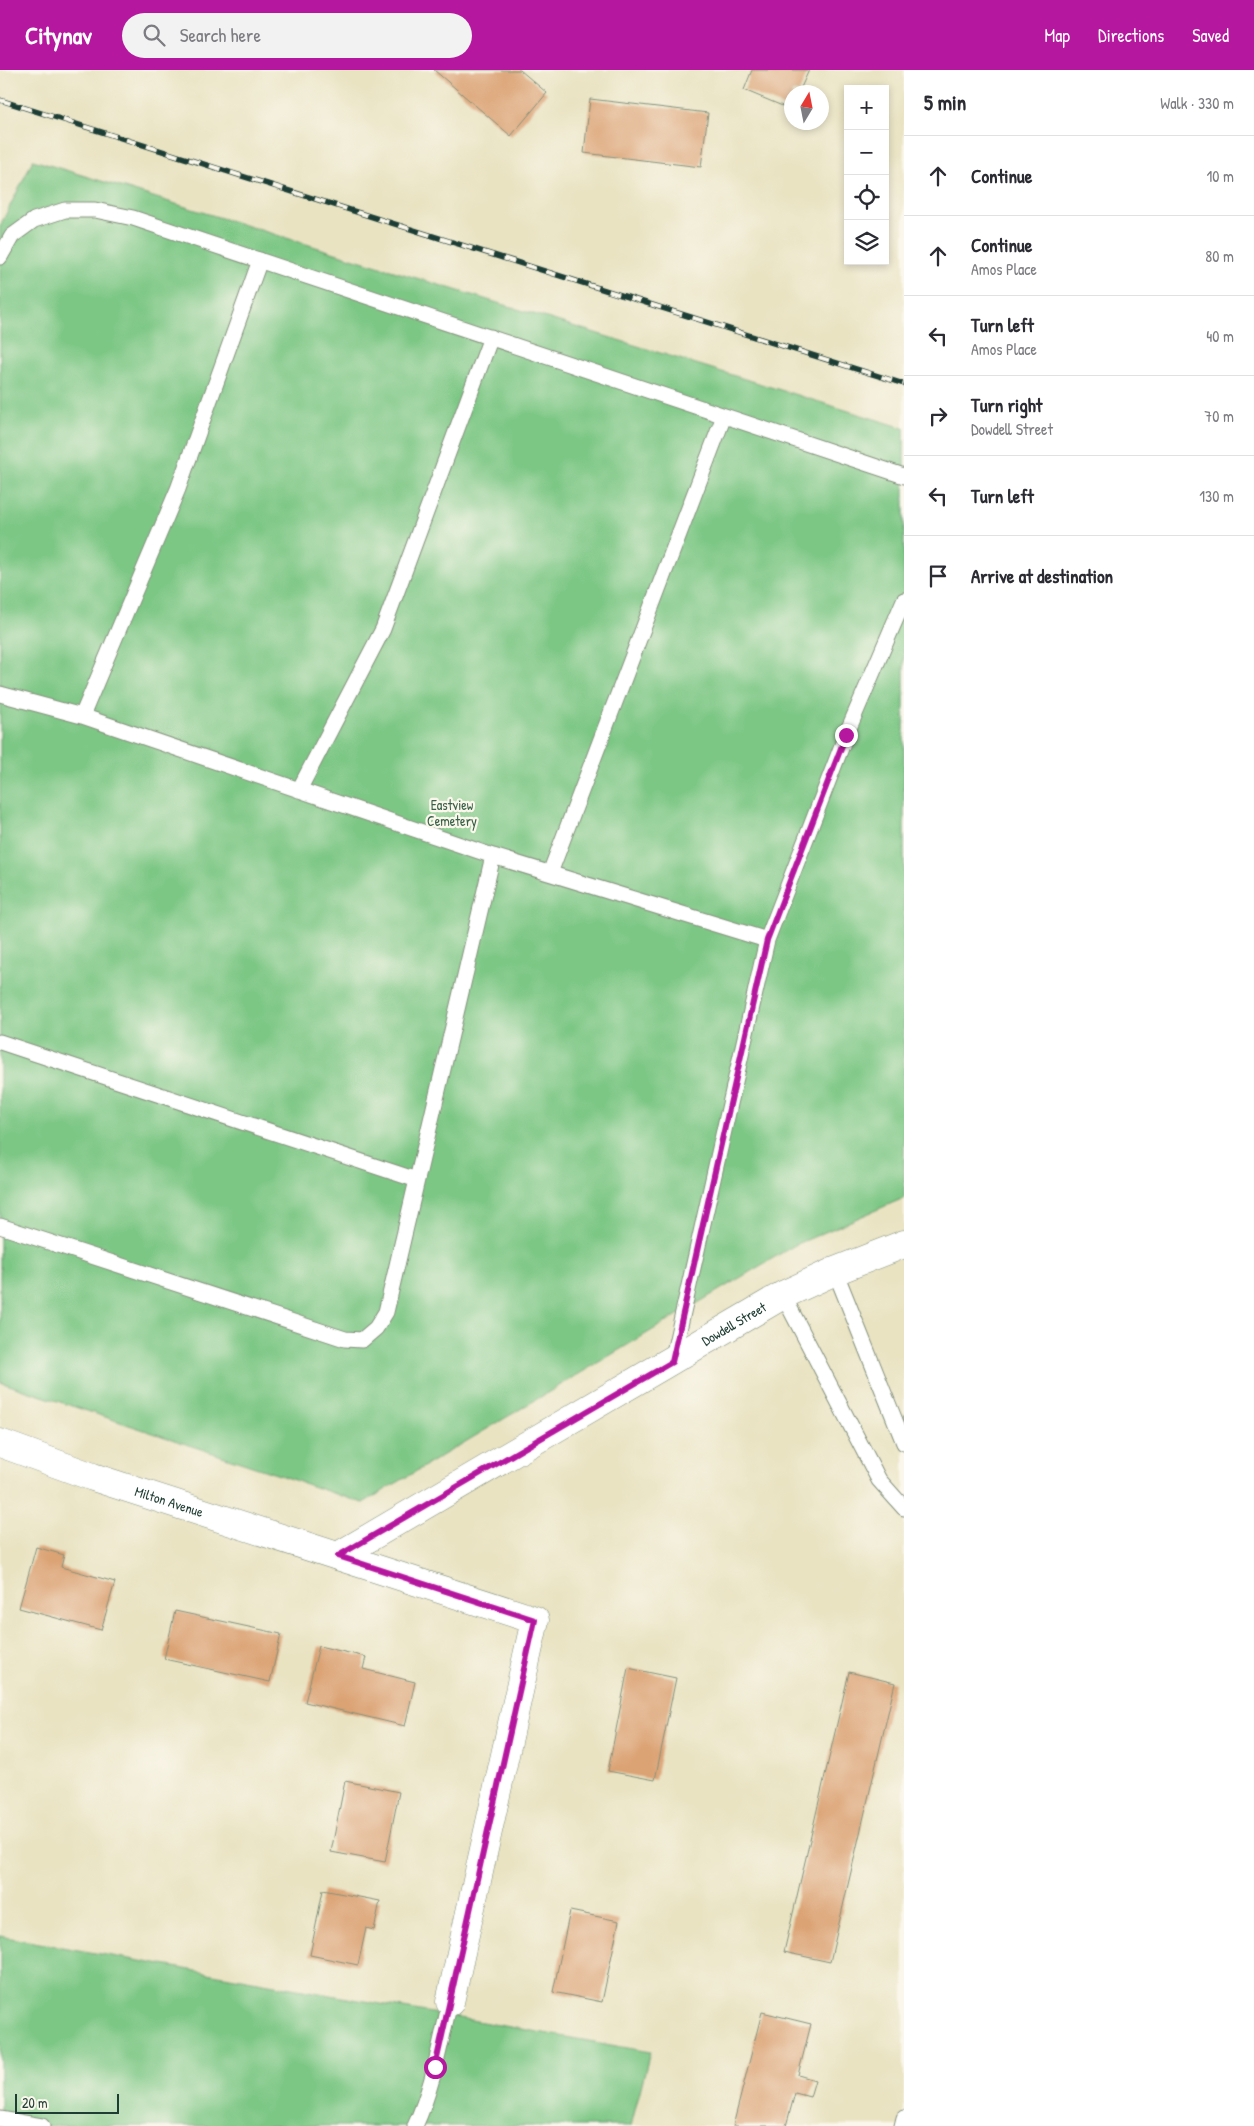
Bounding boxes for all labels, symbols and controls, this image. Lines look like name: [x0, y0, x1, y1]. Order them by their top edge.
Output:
search box: [122, 13, 472, 58]
text: Citynav: [25, 19, 92, 51]
icon: search: [140, 21, 168, 49]
text: Search here: [180, 22, 261, 48]
text: Map: [1045, 23, 1070, 48]
text: Directions: [1098, 23, 1164, 48]
text: Saved: [1192, 23, 1229, 48]
north arrow: [784, 85, 829, 130]
map controls: [844, 85, 889, 265]
button: +: [844, 85, 889, 130]
text: 5 min: [924, 88, 966, 117]
text: Walk · 330 m: [1160, 92, 1234, 114]
button: −: [844, 130, 889, 175]
icon: ahead: [924, 162, 952, 190]
text: Continue: [971, 163, 1032, 189]
text: 10 m: [1206, 165, 1234, 187]
button: locate: [844, 175, 889, 220]
button: layers: [844, 220, 889, 265]
text: Continue: [971, 232, 1032, 258]
icon: ahead: [924, 242, 952, 270]
text: 80 m: [1205, 245, 1234, 267]
text: Amos Place: [971, 258, 1037, 280]
text: Turn left: [971, 312, 1034, 338]
icon: left: [924, 322, 952, 350]
text: 40 m: [1206, 325, 1234, 347]
text: Amos Place: [971, 338, 1037, 360]
text: Turn right: [971, 392, 1042, 418]
icon: right: [924, 402, 952, 430]
text: 70 m: [1204, 405, 1234, 427]
text: Dowdell Street: [971, 418, 1053, 440]
icon: left: [924, 482, 952, 510]
text: Turn left: [971, 483, 1034, 509]
text: 130 m: [1199, 485, 1234, 507]
icon: arrive: [924, 562, 952, 590]
text: Arrive at destination: [971, 563, 1113, 589]
route end: [835, 724, 858, 747]
park label: Eastview Cemetery: [427, 795, 477, 831]
street label: Dowdell Street: [698, 1297, 770, 1350]
street label: Milton Avenue: [133, 1481, 206, 1521]
route start: [424, 2056, 447, 2079]
scale bar: [15, 2091, 119, 2114]
text: 20 m: [22, 2093, 48, 2112]

